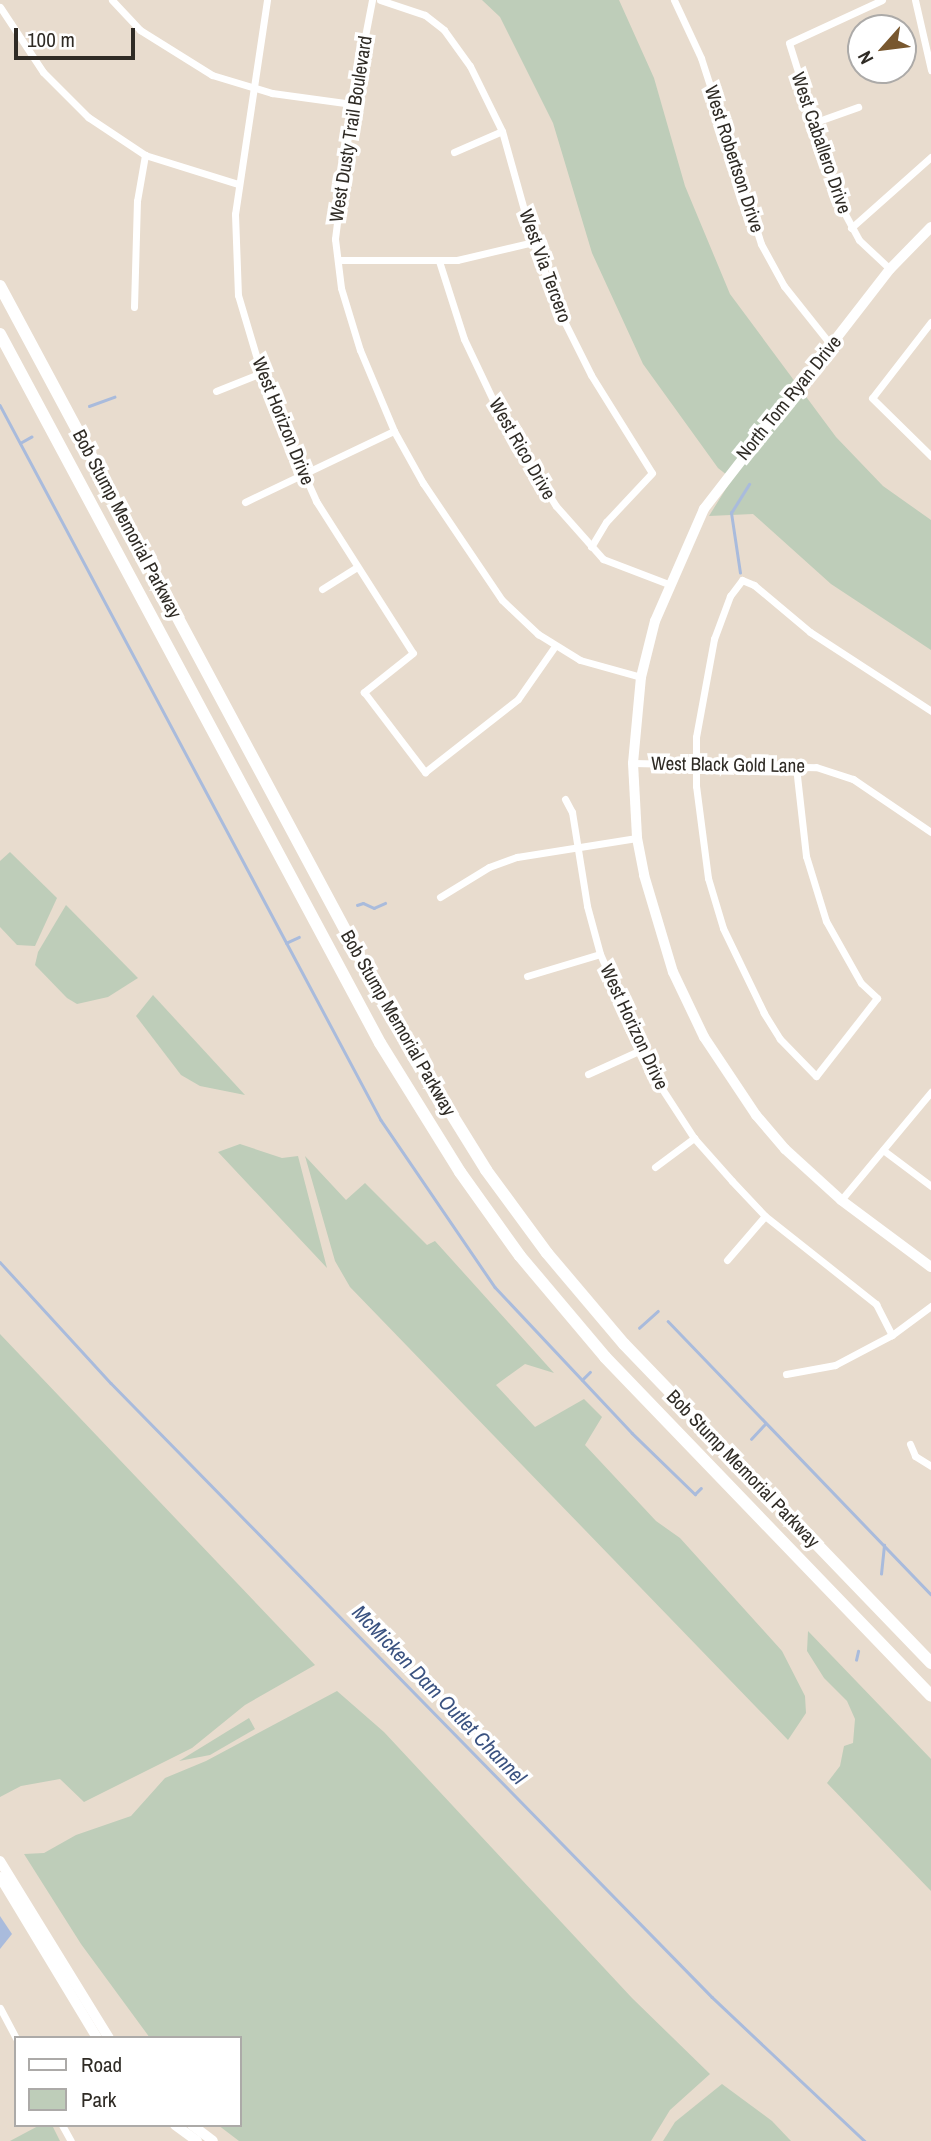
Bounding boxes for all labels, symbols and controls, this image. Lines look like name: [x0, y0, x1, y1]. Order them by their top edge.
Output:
scale bar: [18, 14, 138, 58]
north arrow: [847, 14, 917, 84]
text: 100 m: [27, 25, 75, 54]
street label: West Dusty Trail Boulevard: [325, 34, 377, 224]
text: N: [851, 47, 879, 69]
street label: West Caballero Drive: [786, 69, 856, 217]
street label: West Robertson Drive: [700, 83, 768, 235]
street label: West Via Tercero: [514, 206, 576, 326]
street label: North Tom Ryan Drive: [732, 331, 846, 465]
street label: West Horizon Drive: [247, 354, 319, 488]
street label: West Rico Drive: [484, 394, 560, 504]
street label: Bob Stump Memorial Parkway: [68, 426, 186, 622]
street label: West Black Gold Lane: [651, 752, 805, 778]
street label: Bob Stump Memorial Parkway: [336, 926, 460, 1120]
street label: West Horizon Drive: [595, 961, 673, 1093]
street label: Bob Stump Memorial Parkway: [662, 1385, 824, 1553]
water label: McMicken Dam Outlet Channel: [347, 1600, 531, 1790]
legend: [14, 2036, 242, 2127]
text: Road: [81, 2050, 122, 2079]
text: Park: [81, 2085, 116, 2114]

